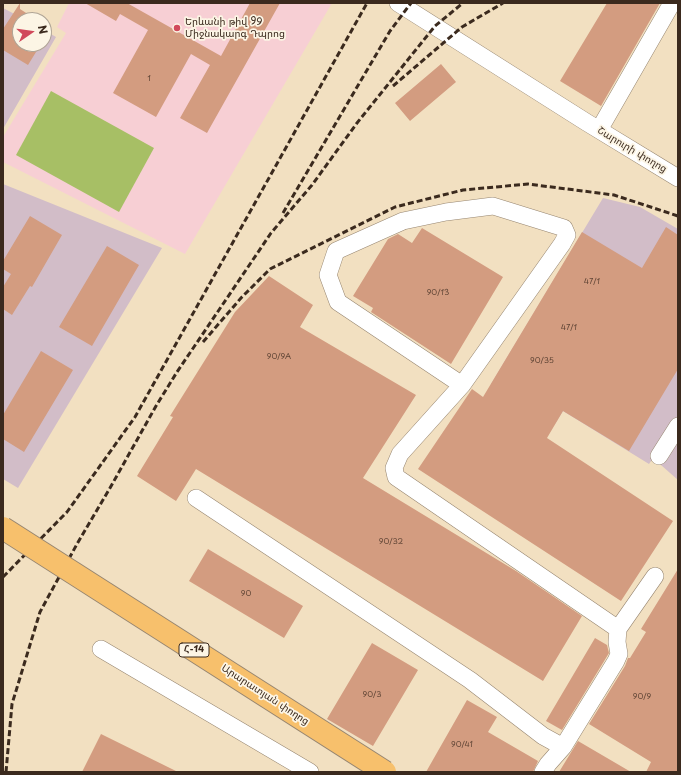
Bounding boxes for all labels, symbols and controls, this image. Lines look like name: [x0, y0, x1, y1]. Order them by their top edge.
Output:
north arrow: [12, 12, 52, 52]
place label: Երևանի թիվ 99 Միջնակարգ Դպրոց: [185, 16, 285, 40]
text: N: [34, 23, 52, 36]
marker: Երևանի թիվ 99 Միջնակարգ Դպրոց: [172, 23, 182, 33]
house number: 1: [147, 74, 151, 84]
street label: Շարուրի փողոց: [595, 125, 669, 175]
house number: 47/1: [584, 277, 600, 287]
house number: 90/13: [427, 288, 449, 298]
house number: 47/1: [561, 323, 577, 333]
house number: 90/9A: [267, 352, 291, 362]
house number: 90/35: [530, 356, 554, 366]
house number: 90/32: [379, 537, 403, 547]
house number: 90: [241, 589, 251, 599]
road number: Հ-14: [179, 643, 209, 657]
street label: Արարատյան փողոց: [219, 662, 311, 728]
house number: 90/3: [363, 690, 381, 700]
house number: 90/9: [633, 692, 651, 702]
house number: 90/41: [451, 740, 473, 750]

